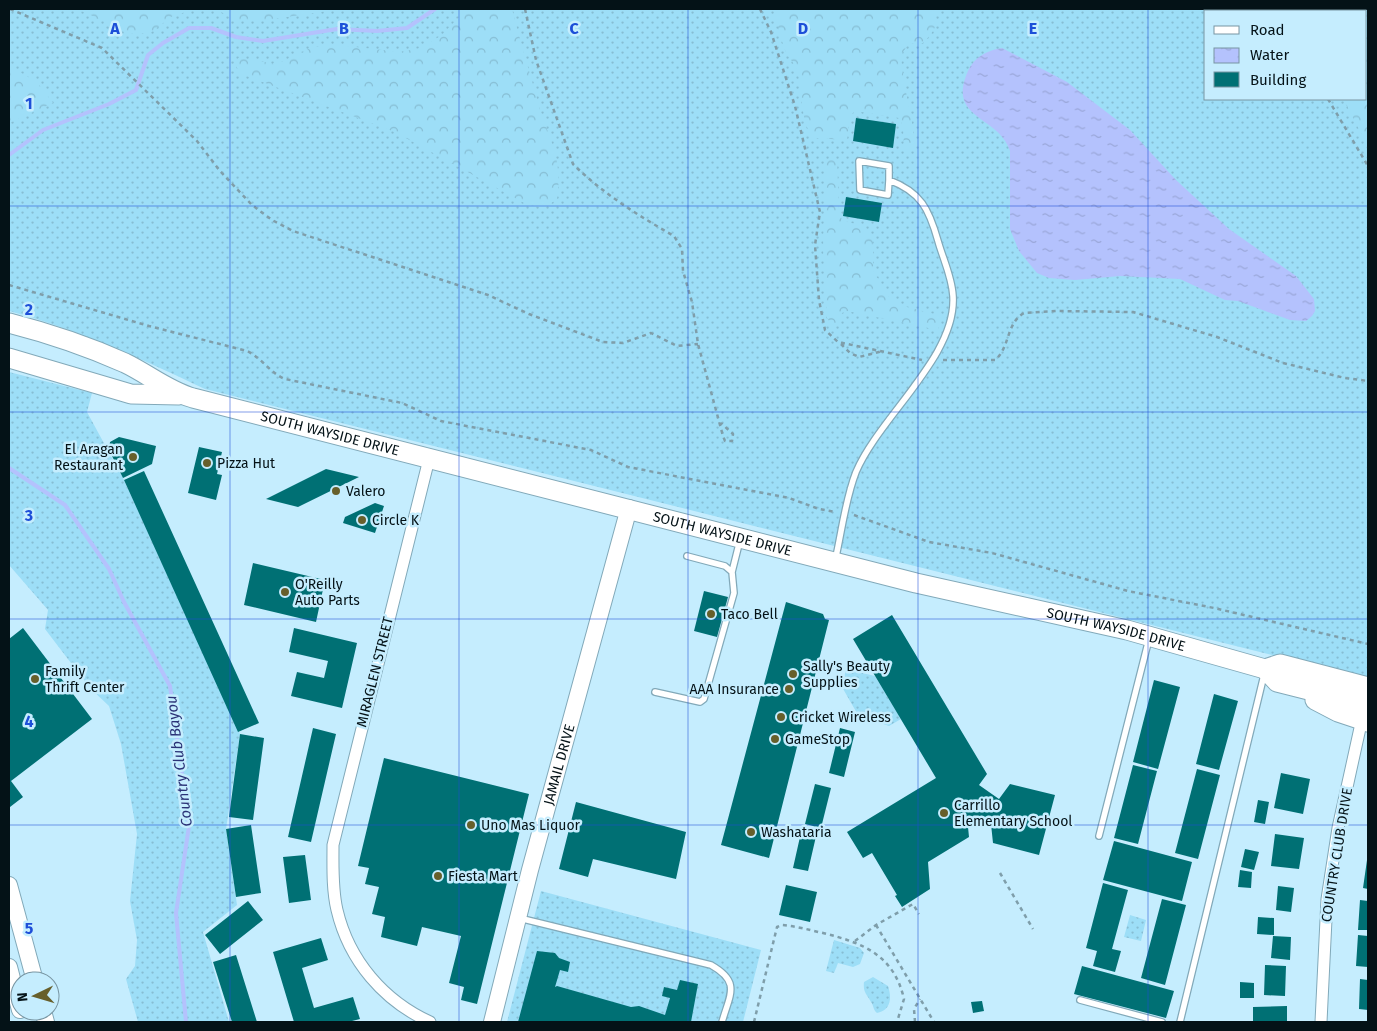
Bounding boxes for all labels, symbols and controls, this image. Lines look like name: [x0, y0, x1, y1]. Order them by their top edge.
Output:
legend: [1204, 10, 1367, 100]
text: A: [109, 19, 120, 38]
text: B: [339, 19, 349, 38]
text: C: [569, 19, 579, 38]
text: D: [798, 19, 808, 38]
text: E: [1029, 19, 1037, 38]
text: Road: [1250, 21, 1285, 39]
text: Water: [1250, 46, 1289, 64]
text: Building: [1250, 71, 1306, 89]
text: 1: [25, 94, 33, 113]
text: 2: [25, 300, 33, 319]
street label: SOUTH WAYSIDE DRIVE: [259, 407, 401, 459]
place label: El Aragan Restaurant: [54, 441, 124, 474]
marker: El Aragan Restaurant: [127, 451, 139, 463]
place label: Pizza Hut: [217, 455, 276, 472]
marker: Pizza Hut: [201, 457, 213, 469]
place label: Valero: [346, 483, 386, 500]
marker: Valero: [330, 485, 342, 497]
text: 3: [24, 506, 33, 525]
street label: SOUTH WAYSIDE DRIVE: [651, 508, 794, 559]
place label: Circle K: [372, 512, 420, 529]
marker: Circle K: [356, 514, 368, 526]
place label: O'Reilly Auto Parts: [295, 576, 360, 609]
marker: O'Reilly Auto Parts: [279, 586, 291, 598]
street label: SOUTH WAYSIDE DRIVE: [1045, 604, 1187, 655]
place label: Taco Bell: [721, 606, 778, 623]
marker: Taco Bell: [705, 608, 717, 620]
street label: MIRAGLEN STREET: [353, 614, 397, 729]
place label: Sally's Beauty Supplies: [803, 658, 890, 691]
place label: Family Thrift Center: [45, 663, 125, 696]
marker: Sally's Beauty Supplies: [787, 668, 799, 680]
marker: Family Thrift Center: [29, 673, 41, 685]
place label: AAA Insurance: [689, 681, 779, 698]
marker: AAA Insurance: [783, 683, 795, 695]
water label: Country Club Bayou: [162, 694, 196, 828]
place label: Cricket Wireless: [791, 709, 891, 726]
marker: Cricket Wireless: [775, 711, 787, 723]
text: 4: [24, 712, 34, 731]
street label: JAMAIL DRIVE: [540, 722, 578, 807]
place label: GameStop: [785, 731, 850, 748]
marker: GameStop: [769, 733, 781, 745]
street label: COUNTRY CLUB DRIVE: [1318, 787, 1356, 923]
place label: Carrillo Elementary School: [954, 797, 1072, 830]
marker: Carrillo Elementary School: [938, 807, 950, 819]
place label: Uno Mas Liquor: [481, 817, 581, 834]
marker: Uno Mas Liquor: [465, 819, 477, 831]
place label: Washataria: [761, 824, 832, 841]
marker: Washataria: [745, 826, 757, 838]
place label: Fiesta Mart: [448, 868, 519, 885]
marker: Fiesta Mart: [432, 870, 444, 882]
text: 5: [25, 919, 34, 938]
north arrow: [10, 971, 60, 1021]
text: N: [14, 992, 31, 1002]

